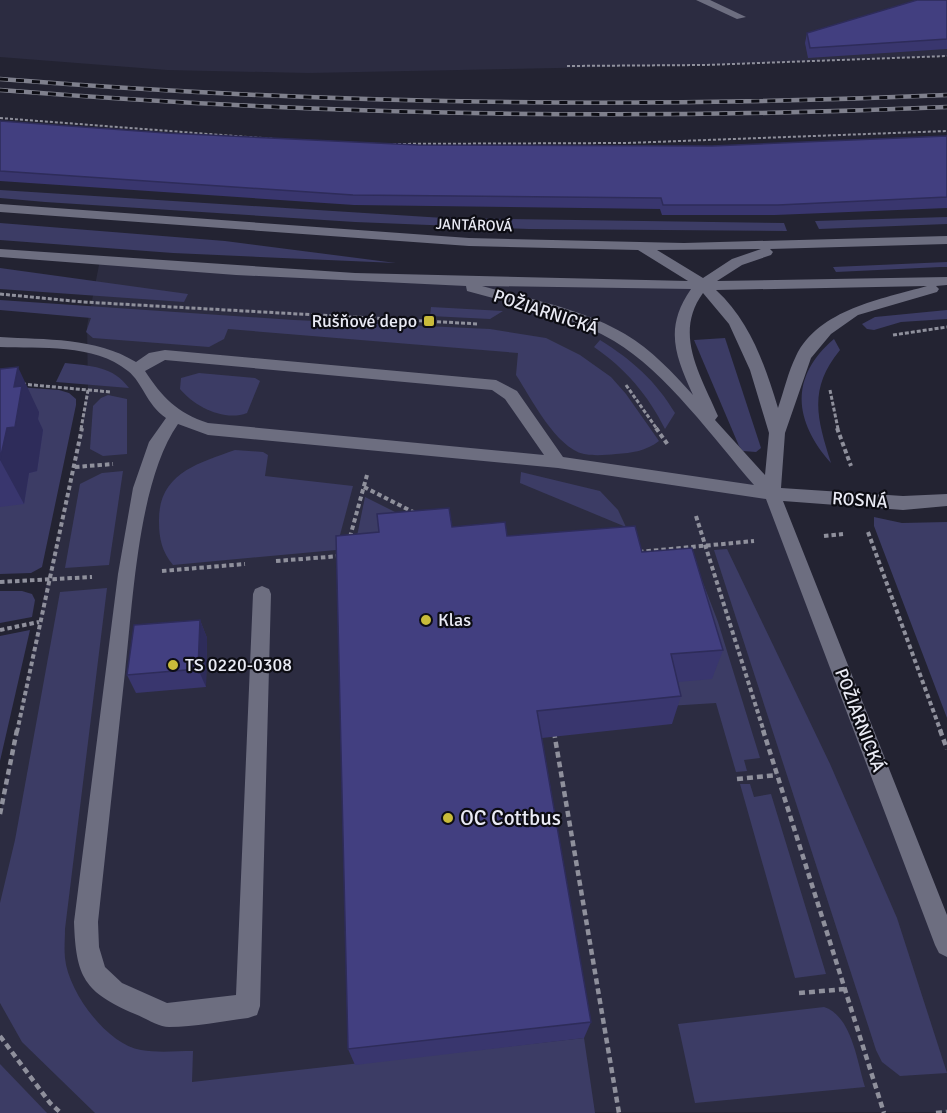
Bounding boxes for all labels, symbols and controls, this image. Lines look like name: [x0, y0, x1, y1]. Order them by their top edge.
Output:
street label: JANTÁROVÁ: [435, 214, 513, 235]
street label: POŽIARNICKÁ: [491, 285, 601, 339]
place label: Rušňové depo: [311, 310, 417, 332]
marker: Rušňové depo: [422, 314, 436, 328]
street label: ROSNÁ: [831, 487, 889, 513]
place label: Klas: [438, 609, 471, 631]
marker: Klas: [419, 613, 433, 627]
place label: TS 0220-0308: [185, 654, 292, 676]
marker: TS 0220-0308: [166, 658, 180, 672]
street label: POŽIARNICKÁ: [830, 665, 890, 775]
place label: OC Cottbus: [460, 805, 561, 831]
marker: OC Cottbus: [441, 811, 455, 825]

